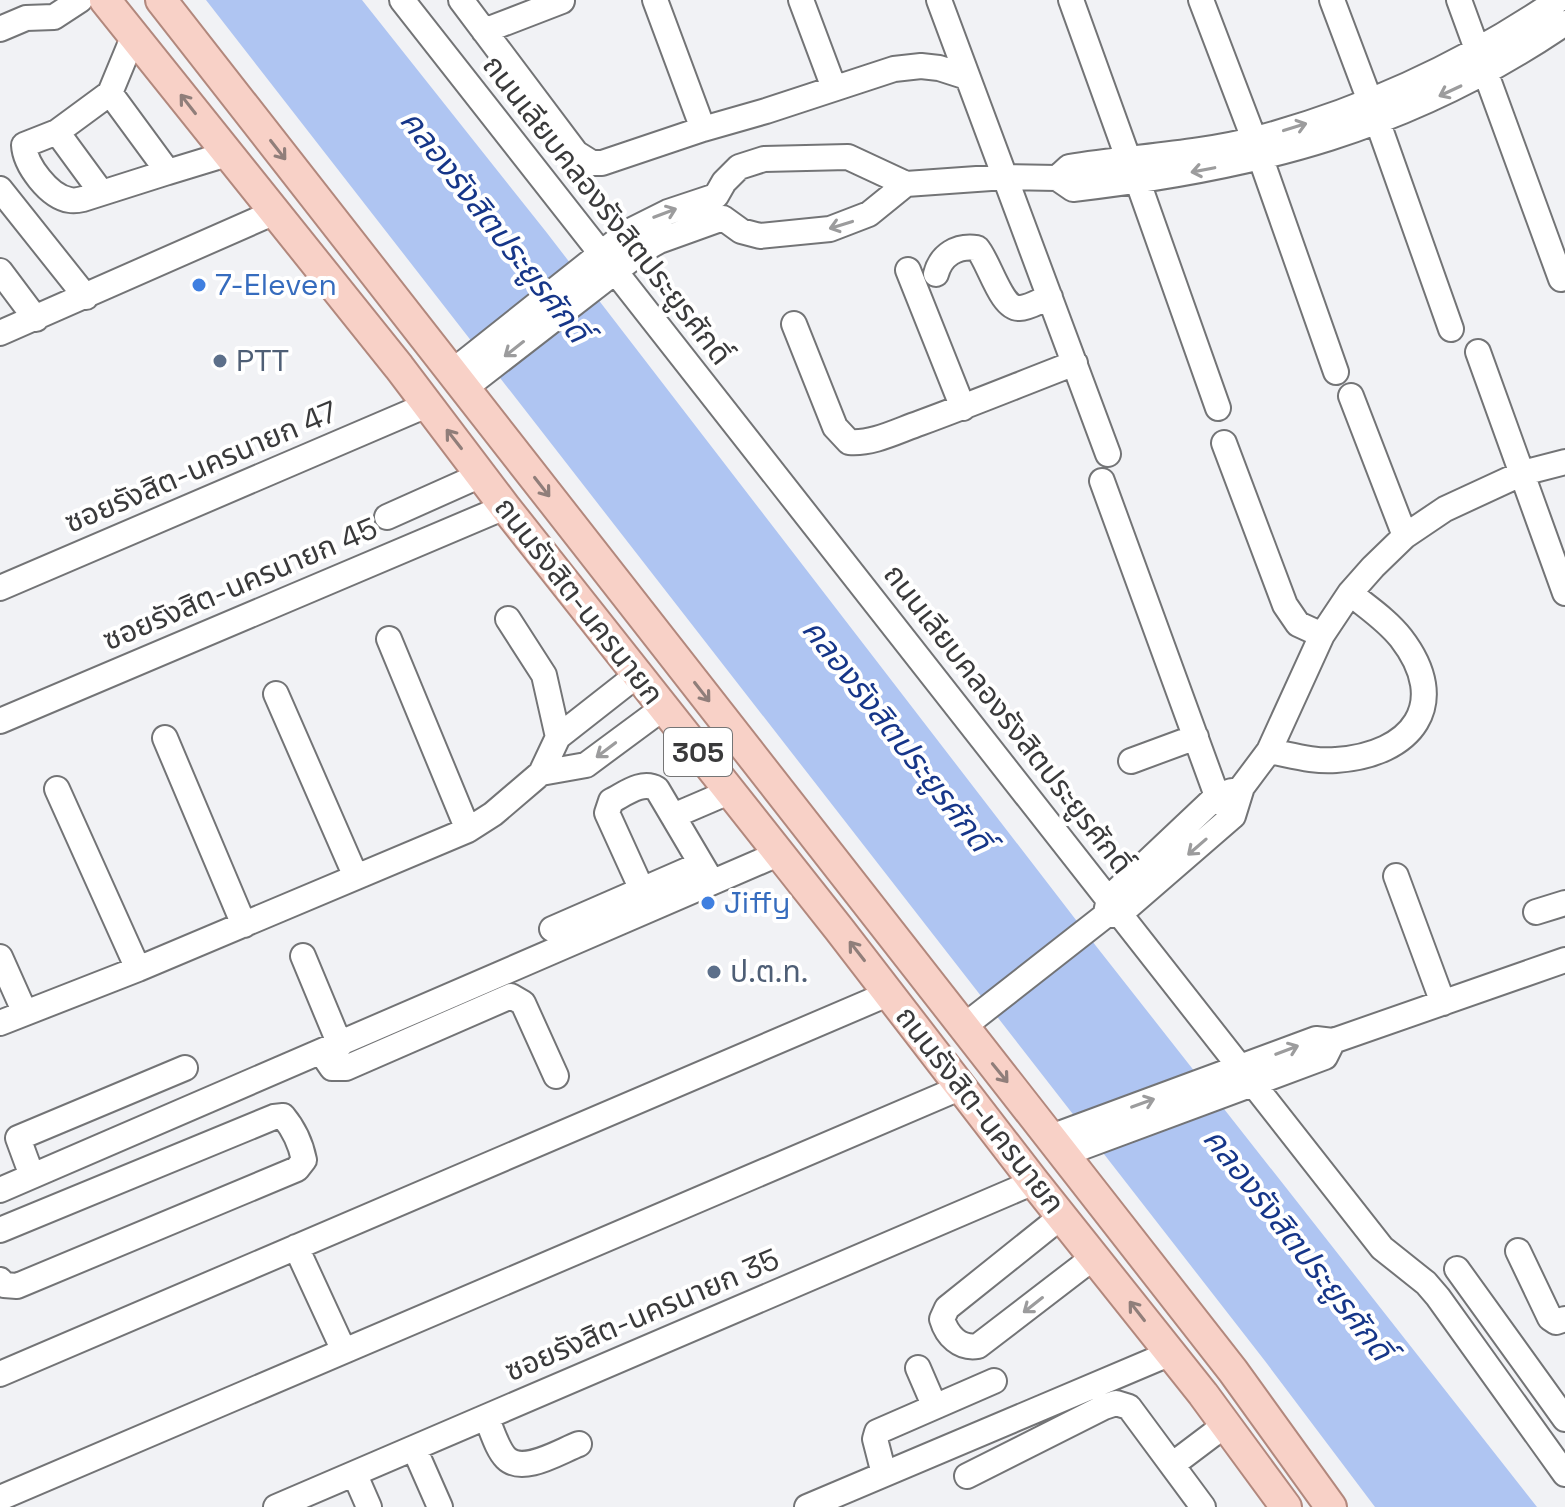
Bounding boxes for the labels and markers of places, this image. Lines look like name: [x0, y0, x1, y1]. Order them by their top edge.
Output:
place label: 7-Eleven: [215, 265, 337, 304]
marker: 7-Eleven: [190, 276, 208, 294]
place label: PTT: [236, 341, 289, 380]
marker: PTT: [211, 352, 229, 370]
place label: Jiffy: [724, 883, 790, 922]
marker: Jiffy: [699, 894, 717, 912]
place label: ป.ต.ท.: [730, 952, 808, 991]
marker: ป.ต.ท.: [705, 963, 723, 981]

